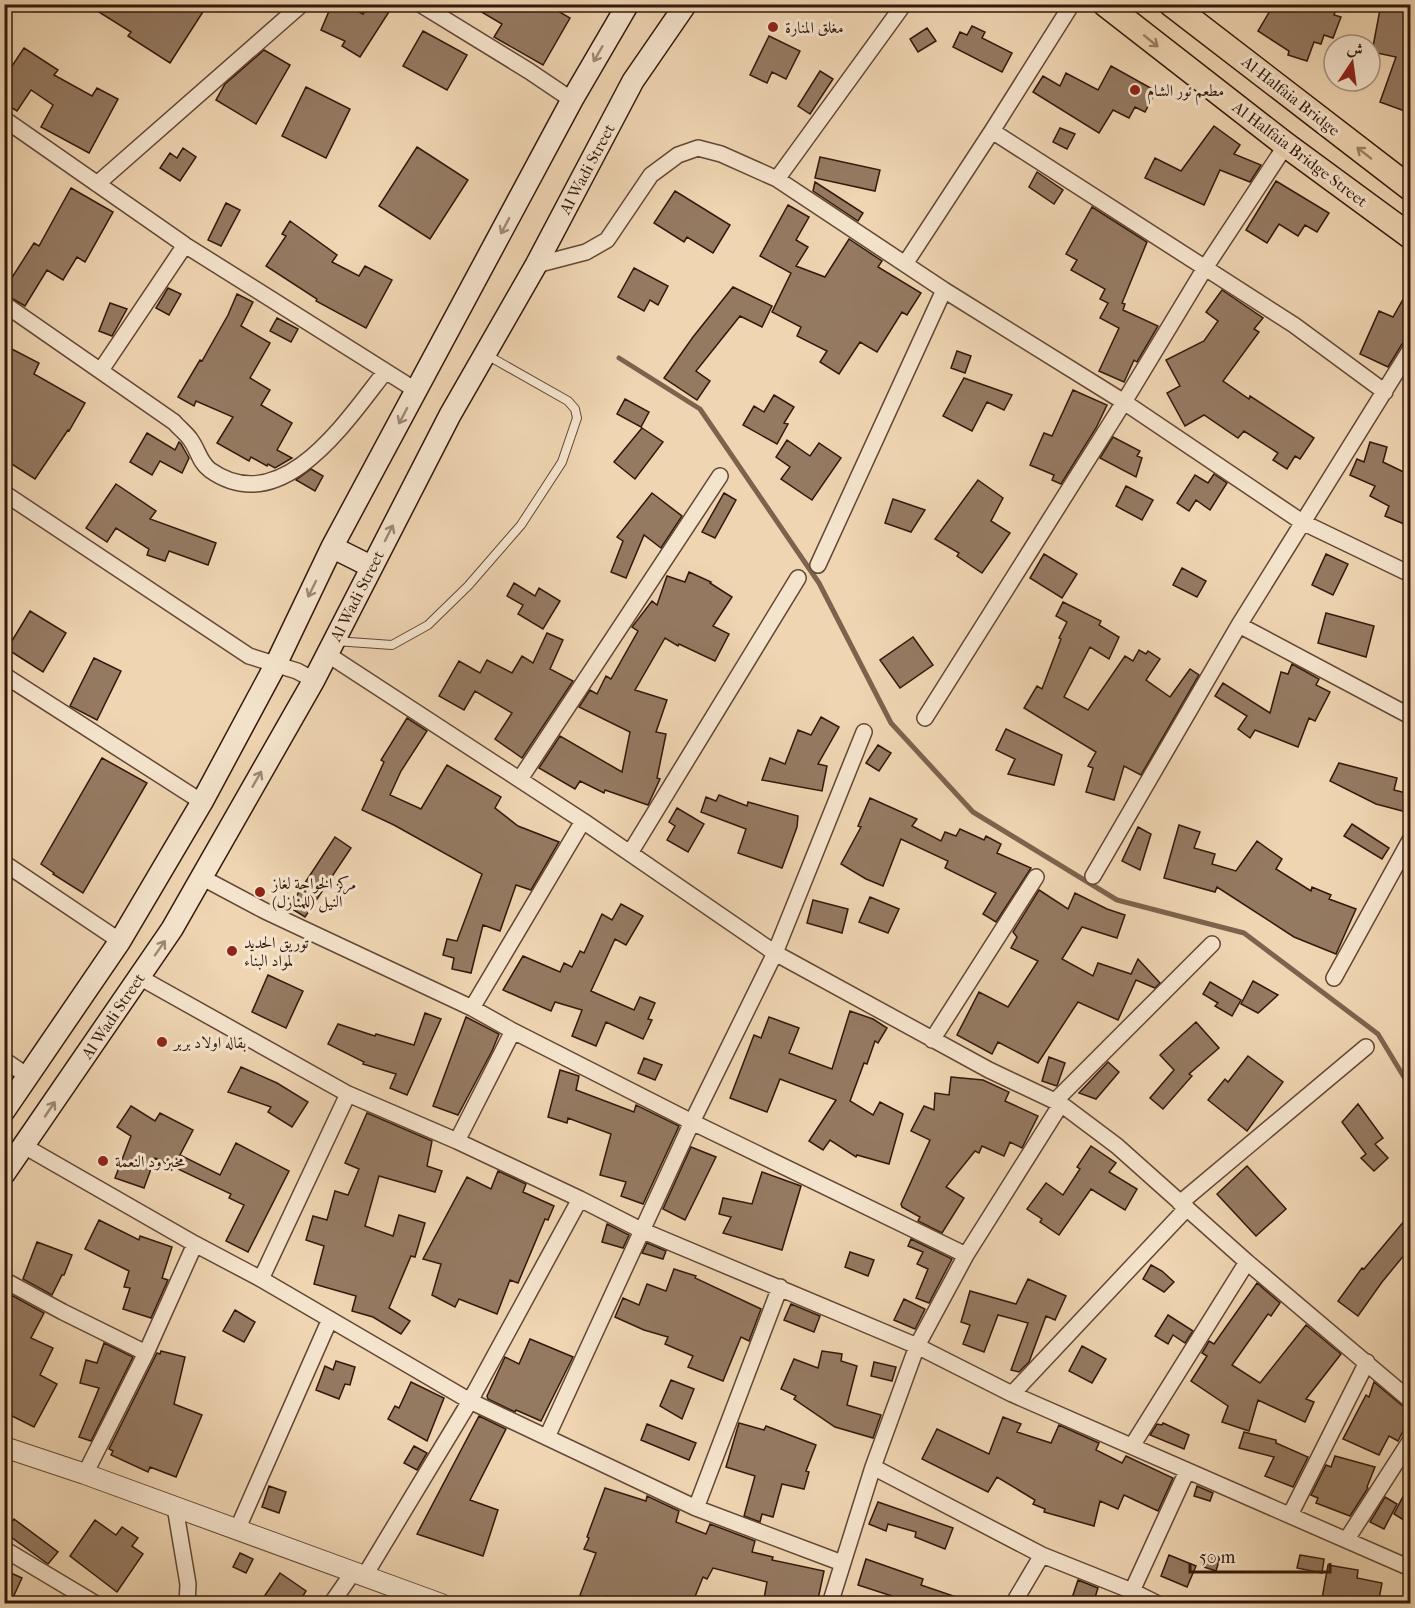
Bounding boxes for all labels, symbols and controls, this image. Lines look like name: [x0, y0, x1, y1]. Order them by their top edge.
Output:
place label: مغلق المنارة: [785, 18, 844, 37]
marker: مغلق المنارة: [766, 20, 780, 34]
north arrow: [1322, 33, 1382, 93]
one-way arrow: [1143, 35, 1159, 48]
text: ش: [1345, 38, 1365, 60]
one-way arrow: [592, 45, 603, 63]
street label: Al-Halfaia Bridge: [1238, 51, 1344, 140]
place label: مطعم نور الشام: [1147, 81, 1224, 106]
marker: مطعم نور الشام: [1128, 83, 1142, 97]
street label: Al Halfaia Bridge Street: [1228, 97, 1371, 211]
street label: Al Wadi Street: [555, 120, 619, 218]
one-way arrow: [1356, 146, 1372, 159]
one-way arrow: [499, 216, 510, 234]
one-way arrow: [397, 407, 409, 424]
one-way arrow: [383, 525, 395, 542]
street label: Al Wadi Street: [326, 547, 388, 645]
one-way arrow: [306, 579, 318, 597]
one-way arrow: [252, 771, 264, 788]
place label: مركز الخواجة لغاز النيل (للمنازل): [270, 874, 356, 913]
marker: مركز الخواجة لغاز النيل (للمنازل): [253, 885, 267, 899]
place label: توريق الحديد لمواد البناء: [244, 933, 310, 971]
one-way arrow: [154, 940, 166, 956]
marker: توريق الحديد لمواد البناء: [225, 944, 239, 958]
street label: Al Wadi Street: [77, 969, 149, 1063]
place label: بقاله اولاد بربر: [172, 1033, 246, 1052]
marker: بقاله اولاد بربر: [155, 1035, 169, 1049]
one-way arrow: [43, 1100, 56, 1117]
place label: مخبز ود النعمة: [115, 1152, 185, 1172]
marker: مخبز ود النعمة: [96, 1154, 110, 1168]
scale bar: [1190, 1536, 1330, 1574]
text: 50 m: [1199, 1547, 1236, 1568]

